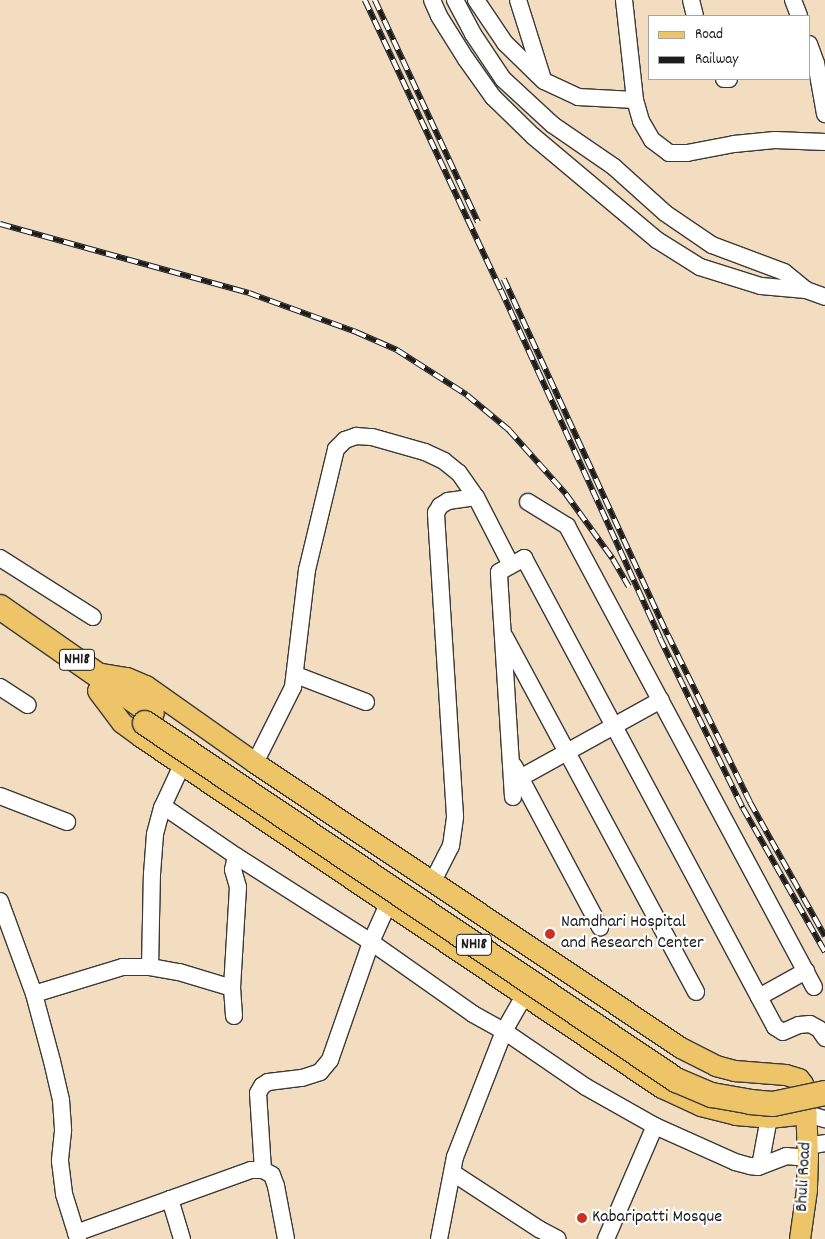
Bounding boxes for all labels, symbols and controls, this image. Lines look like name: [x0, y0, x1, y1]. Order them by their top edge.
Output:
legend: [648, 15, 810, 80]
text: Road: [695, 24, 723, 46]
text: Railway: [695, 49, 738, 71]
road number: NH18: [58, 646, 96, 674]
place label: Namdhari Hospital and Research Center: [561, 913, 704, 956]
marker: Namdhari Hospital and Research Center: [543, 927, 557, 941]
road number: NH18: [455, 932, 493, 958]
street label: Bhuli Road: [792, 1142, 818, 1212]
place label: Kabaripatti Mosque: [592, 1207, 722, 1229]
marker: Kabaripatti Mosque: [576, 1212, 588, 1224]

